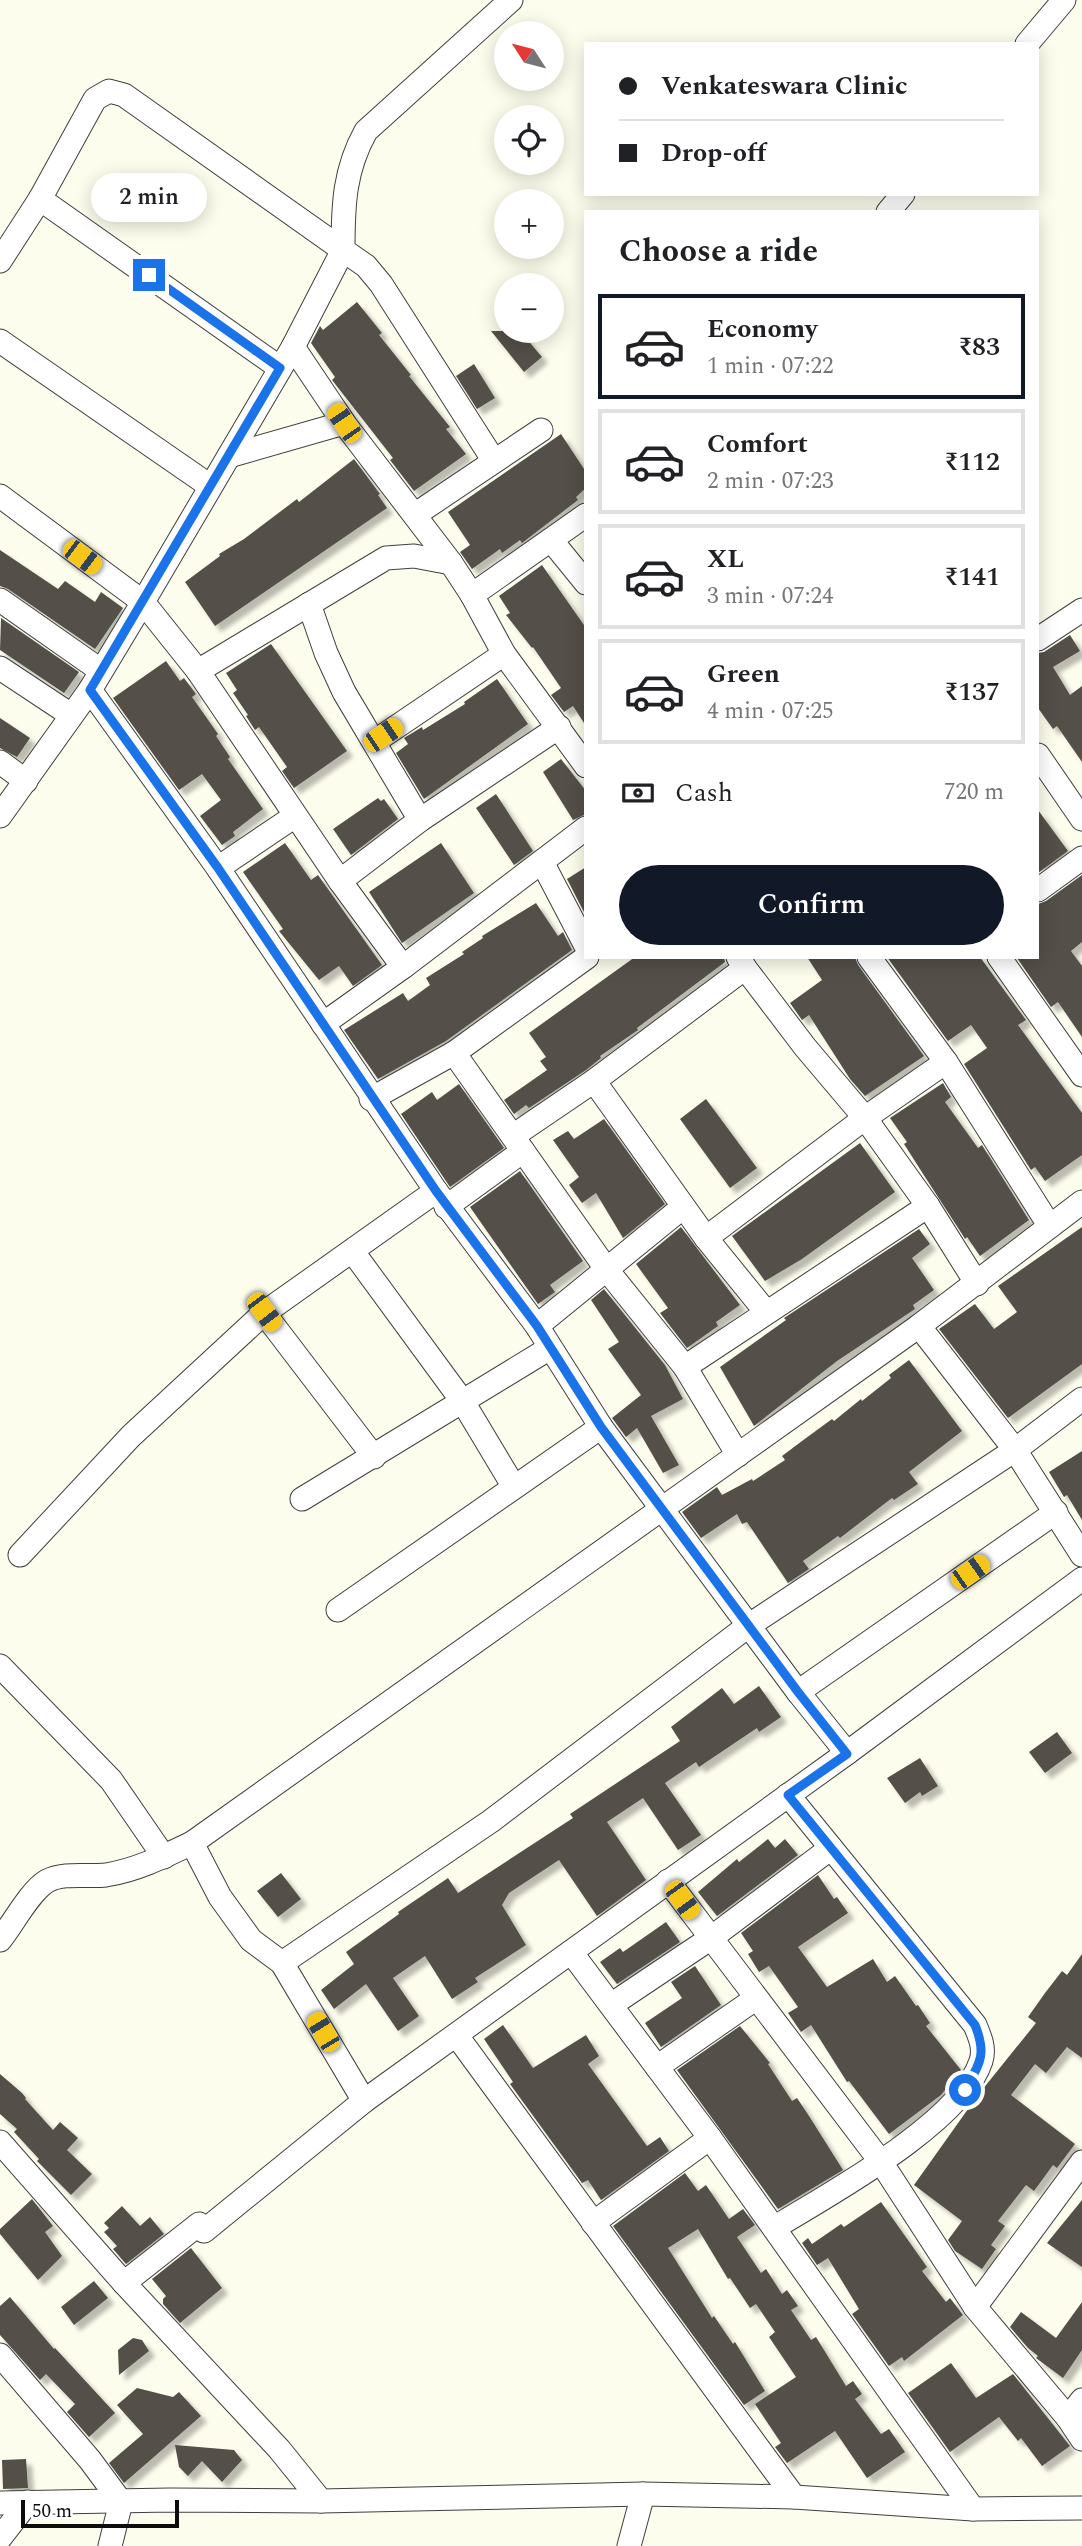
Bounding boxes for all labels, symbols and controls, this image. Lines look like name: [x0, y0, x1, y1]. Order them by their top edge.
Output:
north arrow: [494, 21, 564, 91]
map controls: [494, 21, 564, 343]
text: Venkateswara Clinic: [661, 66, 908, 106]
button: locate: [494, 105, 564, 175]
text: Drop-off: [661, 133, 766, 173]
callout: 2 min: [91, 174, 207, 222]
text: 2 min: [119, 180, 179, 215]
button: +: [494, 189, 564, 259]
text: Choose a ride: [619, 227, 818, 276]
route end: [133, 259, 165, 291]
button: −: [494, 273, 564, 343]
text: Economy: [707, 309, 817, 349]
icon: car: [623, 315, 686, 378]
text: ₹83: [958, 327, 1000, 367]
text: 1 min · 07:22: [707, 349, 834, 384]
car: [324, 400, 365, 446]
text: Comfort: [707, 424, 808, 464]
icon: car: [623, 430, 686, 493]
text: ₹112: [944, 442, 1000, 482]
text: 2 min · 07:23: [707, 464, 834, 499]
car: [59, 536, 106, 578]
text: XL: [707, 539, 744, 579]
icon: car: [623, 545, 686, 608]
text: ₹141: [944, 557, 1000, 597]
text: 3 min · 07:24: [707, 579, 834, 614]
text: Green: [707, 654, 780, 694]
icon: car: [623, 660, 686, 723]
text: ₹137: [944, 672, 1000, 712]
text: 4 min · 07:25: [707, 694, 834, 729]
car: [360, 715, 407, 755]
text: Cash: [675, 773, 733, 813]
icon: cash: [619, 774, 657, 812]
text: 720 m: [944, 775, 1004, 810]
button: Confirm: [619, 865, 1004, 945]
car: [243, 1289, 286, 1335]
car: [947, 1551, 994, 1593]
car: [662, 1877, 703, 1923]
car: [304, 2009, 343, 2055]
route start: [949, 2074, 981, 2106]
scale bar: [21, 2497, 178, 2529]
text: 50 m: [32, 2497, 72, 2526]

